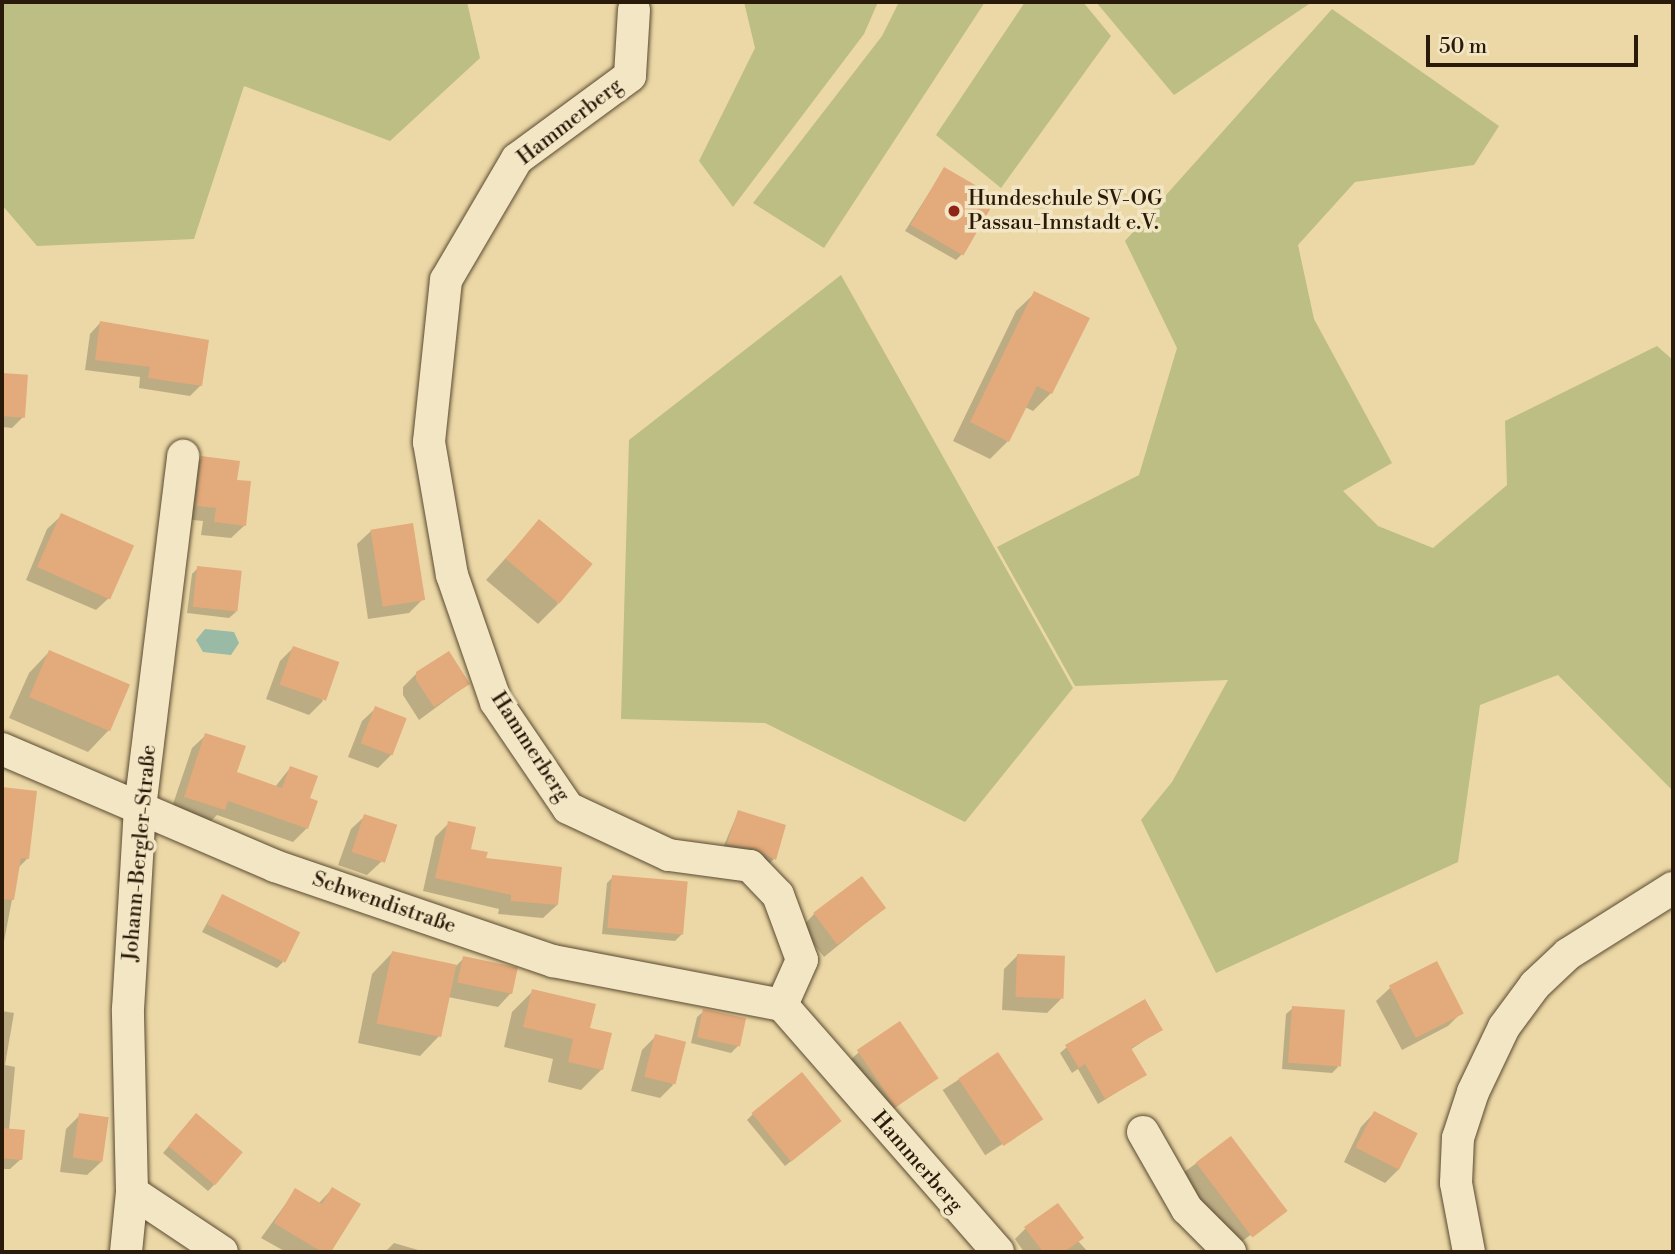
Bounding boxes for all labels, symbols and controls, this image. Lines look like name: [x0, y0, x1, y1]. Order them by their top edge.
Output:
scale bar: [1430, 21, 1642, 65]
text: 50 m: [1439, 34, 1487, 60]
street label: Hammerberg: [513, 73, 627, 171]
place label: Hundeschule SV-OG Passau-Innstadt e.V.: [968, 186, 1162, 236]
marker: Hundeschule SV-OG Passau-Innstadt e.V.: [946, 203, 962, 219]
street label: Hammerberg: [485, 687, 575, 807]
street label: Johann-Bergler-Straße: [118, 744, 162, 962]
street label: Schwendistraße: [309, 867, 459, 939]
street label: Hammerberg: [866, 1106, 968, 1218]

